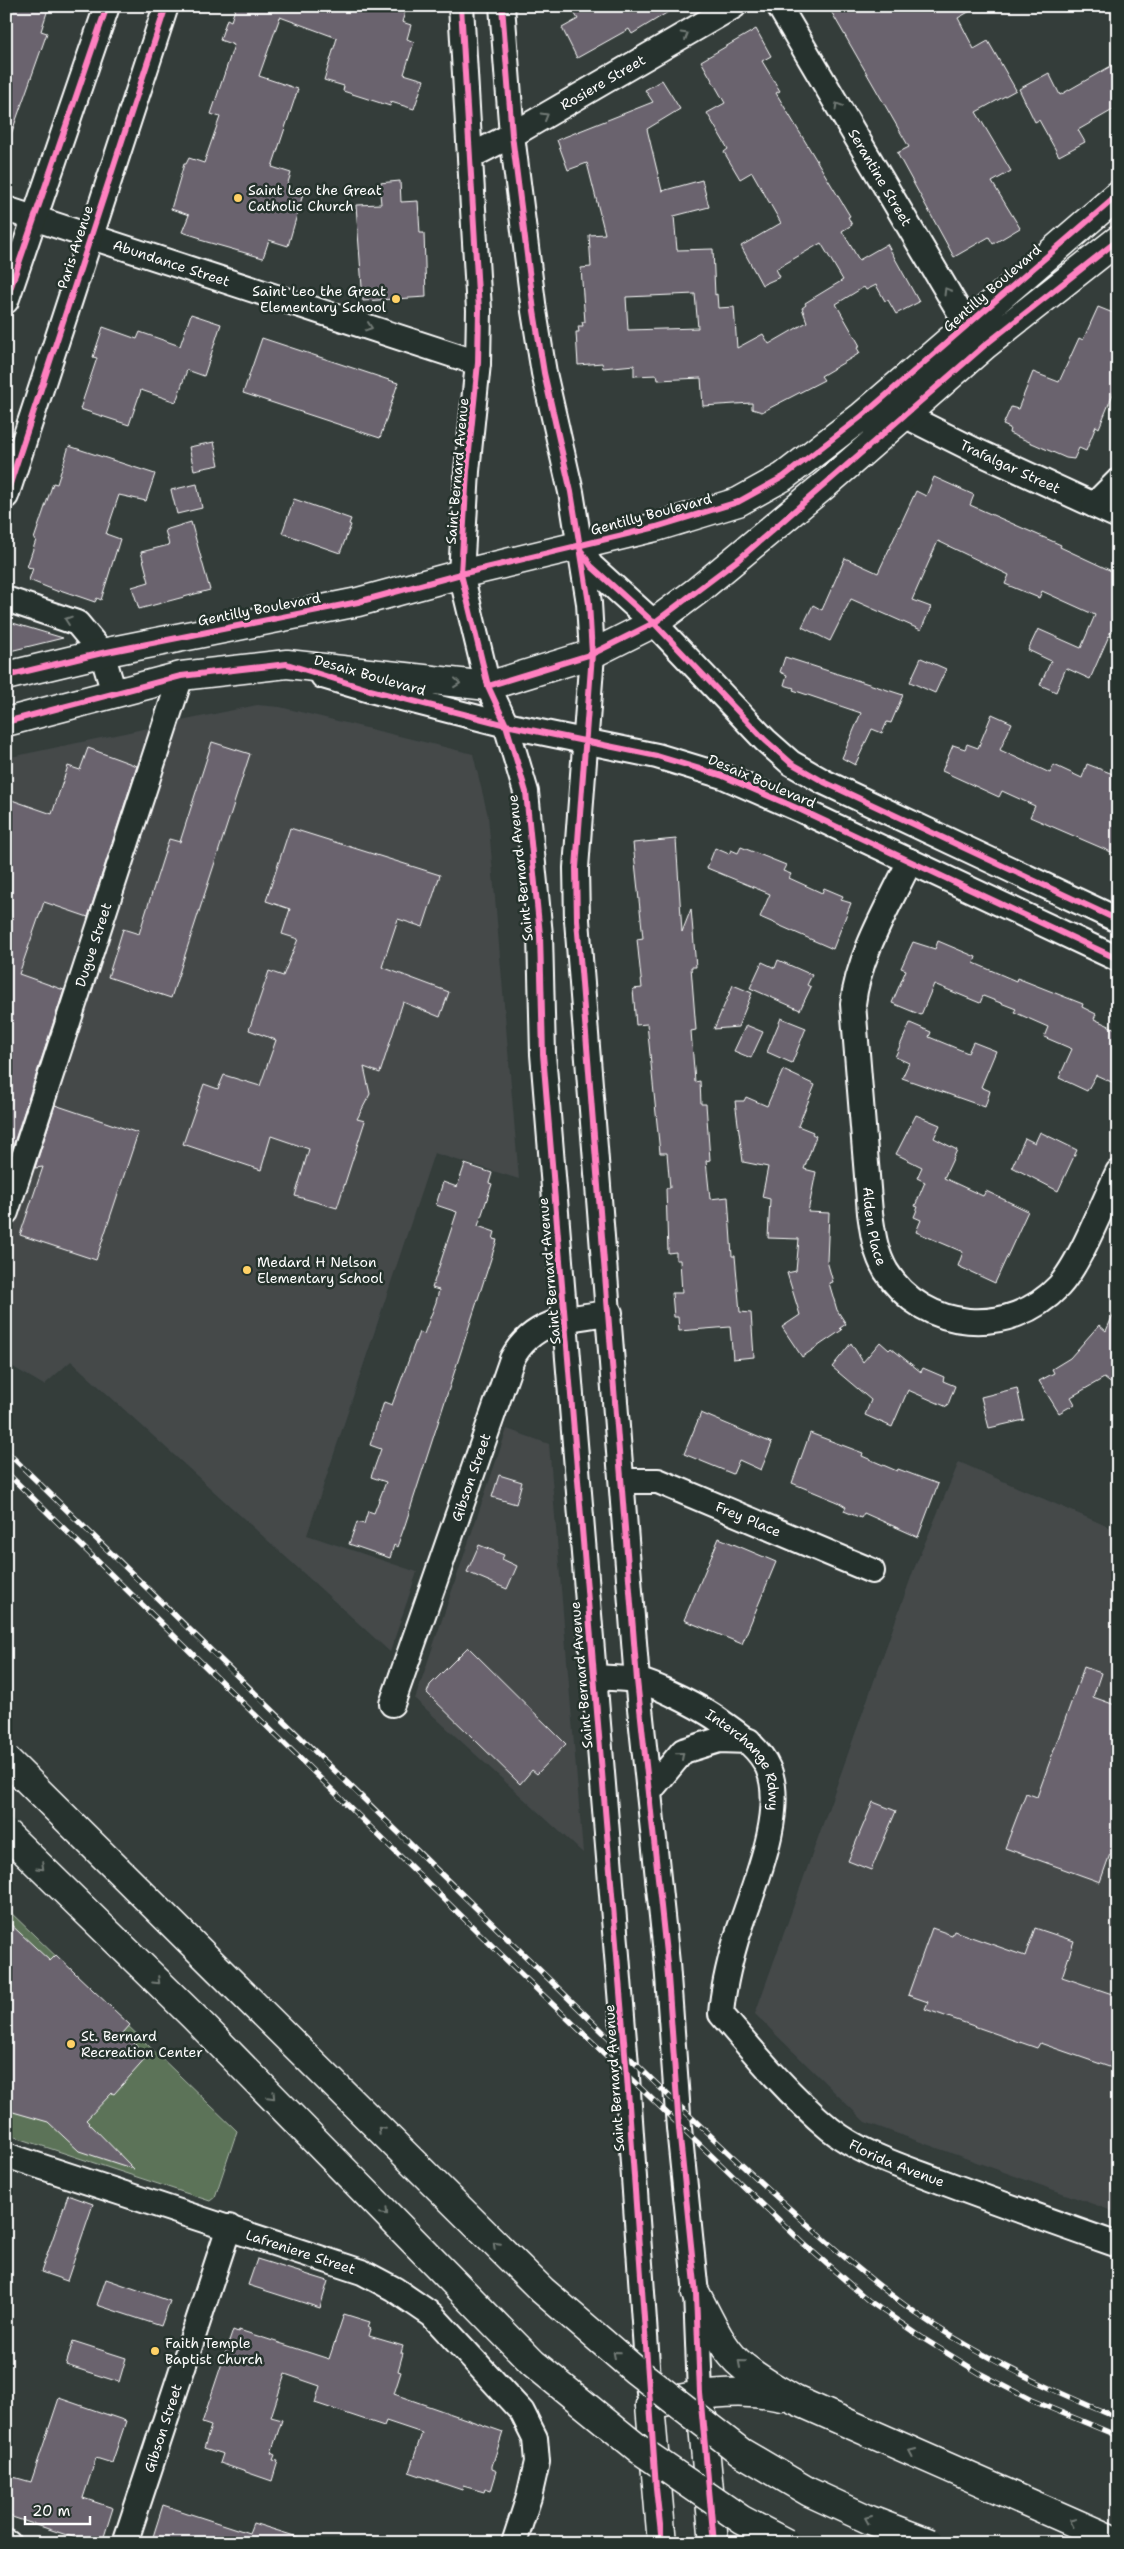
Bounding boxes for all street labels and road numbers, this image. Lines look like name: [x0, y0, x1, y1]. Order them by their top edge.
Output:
street label: Rosiere Street: [557, 51, 648, 114]
street label: Serantine Street: [844, 125, 916, 229]
street label: Paris Avenue: [53, 203, 97, 291]
street label: Abundance Street: [111, 236, 232, 290]
street label: Gentilly Boulevard: [939, 240, 1045, 336]
street label: Saint Bernard Avenue: [442, 397, 472, 545]
street label: Trafalgar Street: [957, 435, 1063, 497]
street label: Gentilly Boulevard: [588, 489, 714, 539]
street label: Gentilly Boulevard: [196, 588, 322, 630]
street label: Desaix Boulevard: [312, 650, 428, 700]
street label: Desaix Boulevard: [705, 750, 819, 812]
street label: Saint Bernard Avenue: [503, 794, 537, 942]
street label: Dugue Street: [71, 900, 115, 989]
street label: Alden Place: [859, 1186, 891, 1268]
street label: Saint Bernard Avenue: [534, 1197, 564, 1345]
street label: Gibson Street: [447, 1431, 495, 1524]
street label: Frey Place: [713, 1497, 784, 1541]
street label: Saint Bernard Avenue: [566, 1601, 596, 1749]
street label: Interchange Rdwy: [702, 1705, 783, 1811]
street label: Saint Bernard Avenue: [600, 2004, 628, 2152]
street label: Florida Avenue: [846, 2135, 947, 2191]
street label: Lafreniere Street: [243, 2225, 358, 2278]
street label: Gibson Street: [140, 2381, 186, 2475]

